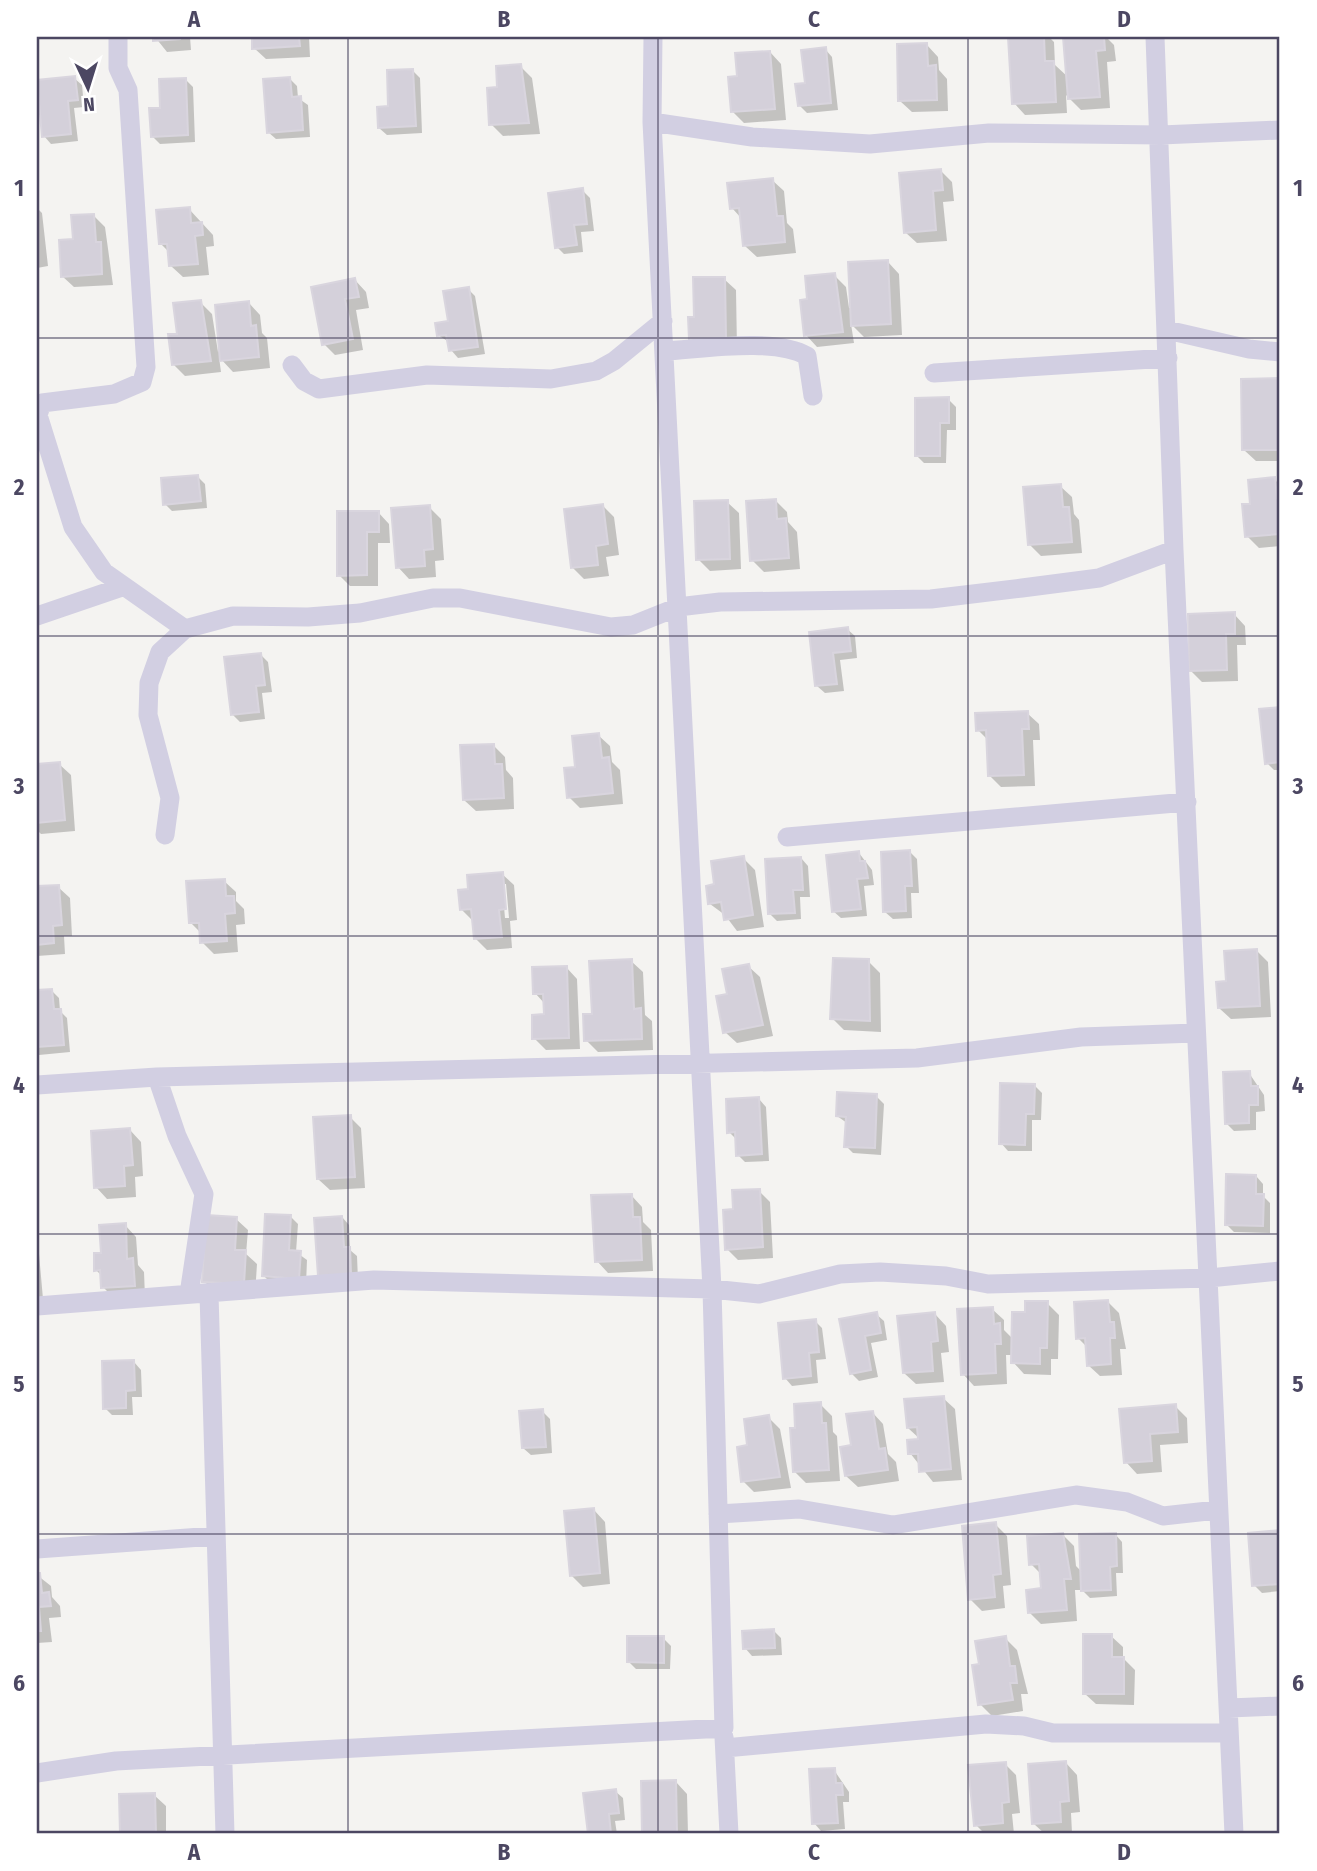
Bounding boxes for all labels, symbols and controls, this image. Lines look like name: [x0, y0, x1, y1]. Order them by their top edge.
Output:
text: A: [187, 5, 201, 33]
text: B: [498, 5, 511, 33]
text: C: [808, 5, 820, 33]
text: D: [1117, 5, 1131, 33]
north arrow: [52, 52, 122, 122]
text: N: [83, 93, 96, 116]
text: 1: [14, 174, 24, 202]
text: 1: [1293, 174, 1303, 202]
text: 2: [13, 473, 25, 501]
text: 2: [1292, 473, 1304, 501]
text: 3: [13, 772, 25, 800]
text: 3: [1292, 772, 1304, 800]
text: 4: [13, 1071, 25, 1099]
text: 4: [1292, 1071, 1304, 1099]
text: 5: [13, 1370, 25, 1398]
text: 5: [1292, 1370, 1304, 1398]
text: 6: [13, 1669, 25, 1697]
text: 6: [1292, 1669, 1304, 1697]
text: A: [187, 1838, 201, 1866]
text: B: [498, 1838, 511, 1866]
text: C: [808, 1838, 820, 1866]
text: D: [1117, 1838, 1131, 1866]

